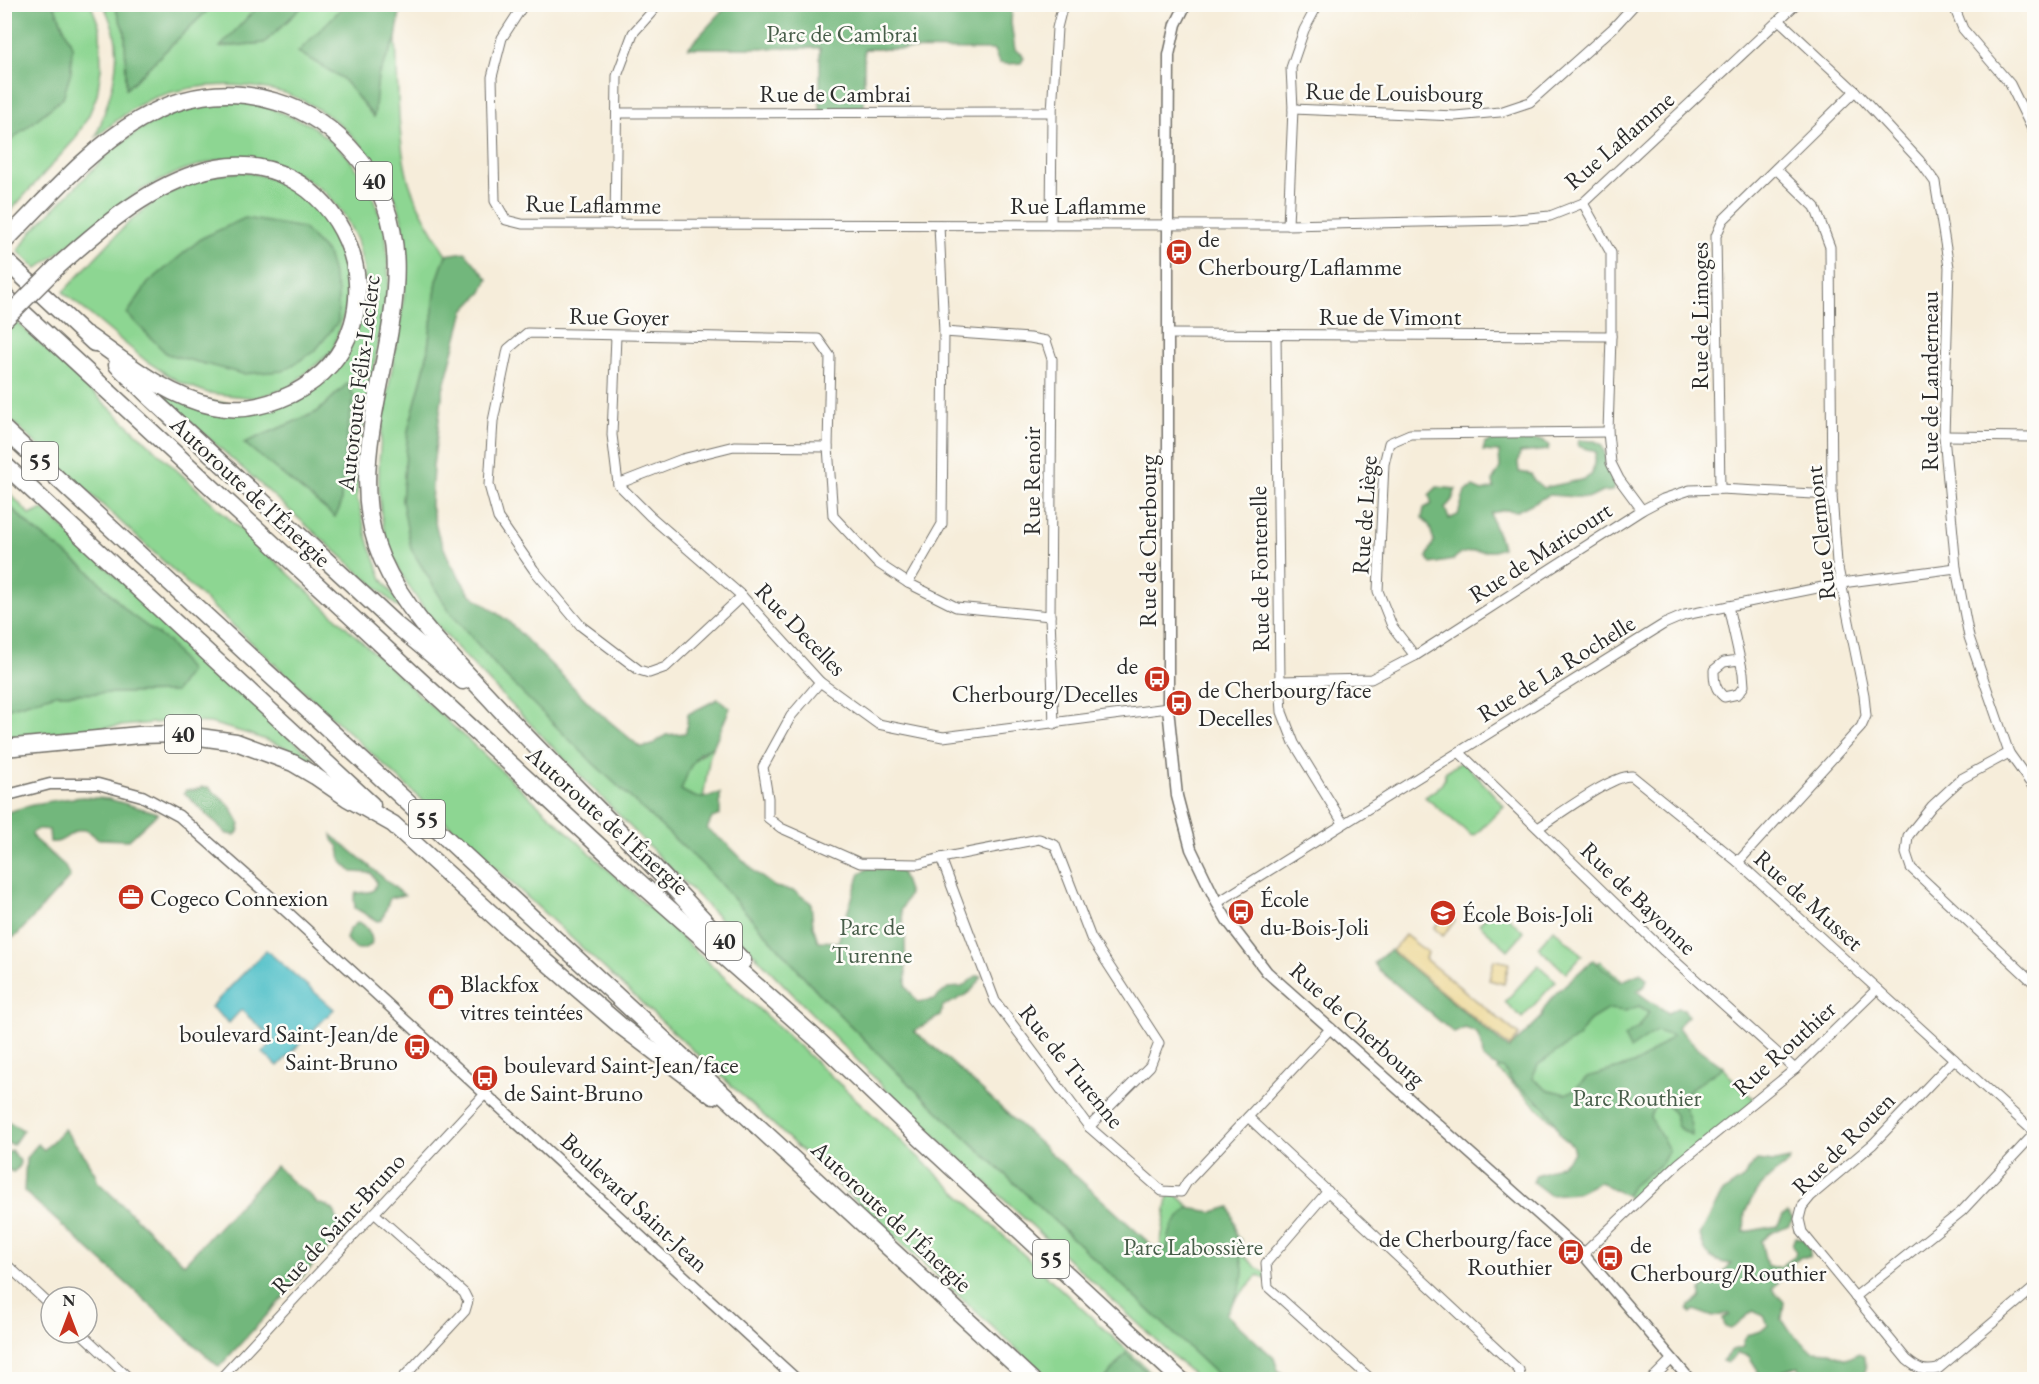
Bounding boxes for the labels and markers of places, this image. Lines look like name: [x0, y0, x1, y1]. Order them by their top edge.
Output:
place label: de Cherbourg/Laflamme: [1198, 223, 1402, 282]
bus stop icon: de Cherbourg/Laflamme: [1164, 237, 1194, 267]
place label: de Cherbourg/Decelles: [952, 650, 1138, 709]
bus stop icon: de Cherbourg/Decelles: [1142, 664, 1172, 694]
place label: de Cherbourg/face Decelles: [1198, 674, 1371, 733]
bus stop icon: de Cherbourg/face Decelles: [1164, 688, 1194, 718]
office icon: Cogeco Connexion: [116, 882, 146, 912]
place label: Cogeco Connexion: [150, 882, 329, 913]
place label: École du-Bois-Joli: [1260, 883, 1369, 942]
bus stop icon: École du-Bois-Joli: [1226, 897, 1256, 927]
school or university icon: École Bois-Joli: [1428, 898, 1458, 928]
place label: École Bois-Joli: [1462, 898, 1593, 929]
place label: Blackfox vitres teintées: [460, 968, 583, 1027]
shop icon: Blackfox vitres teintées: [426, 982, 456, 1012]
place label: boulevard Saint-Jean/de Saint-Bruno: [179, 1018, 398, 1077]
bus stop icon: boulevard Saint-Jean/de Saint-Bruno: [402, 1032, 432, 1062]
place label: boulevard Saint-Jean/face de Saint-Bruno: [504, 1049, 739, 1108]
bus stop icon: boulevard Saint-Jean/face de Saint-Bruno: [470, 1063, 500, 1093]
place label: de Cherbourg/face Routhier: [1379, 1223, 1552, 1282]
place label: de Cherbourg/Routhier: [1630, 1229, 1827, 1288]
bus stop icon: de Cherbourg/face Routhier: [1556, 1237, 1586, 1267]
bus stop icon: de Cherbourg/Routhier: [1595, 1243, 1625, 1273]

